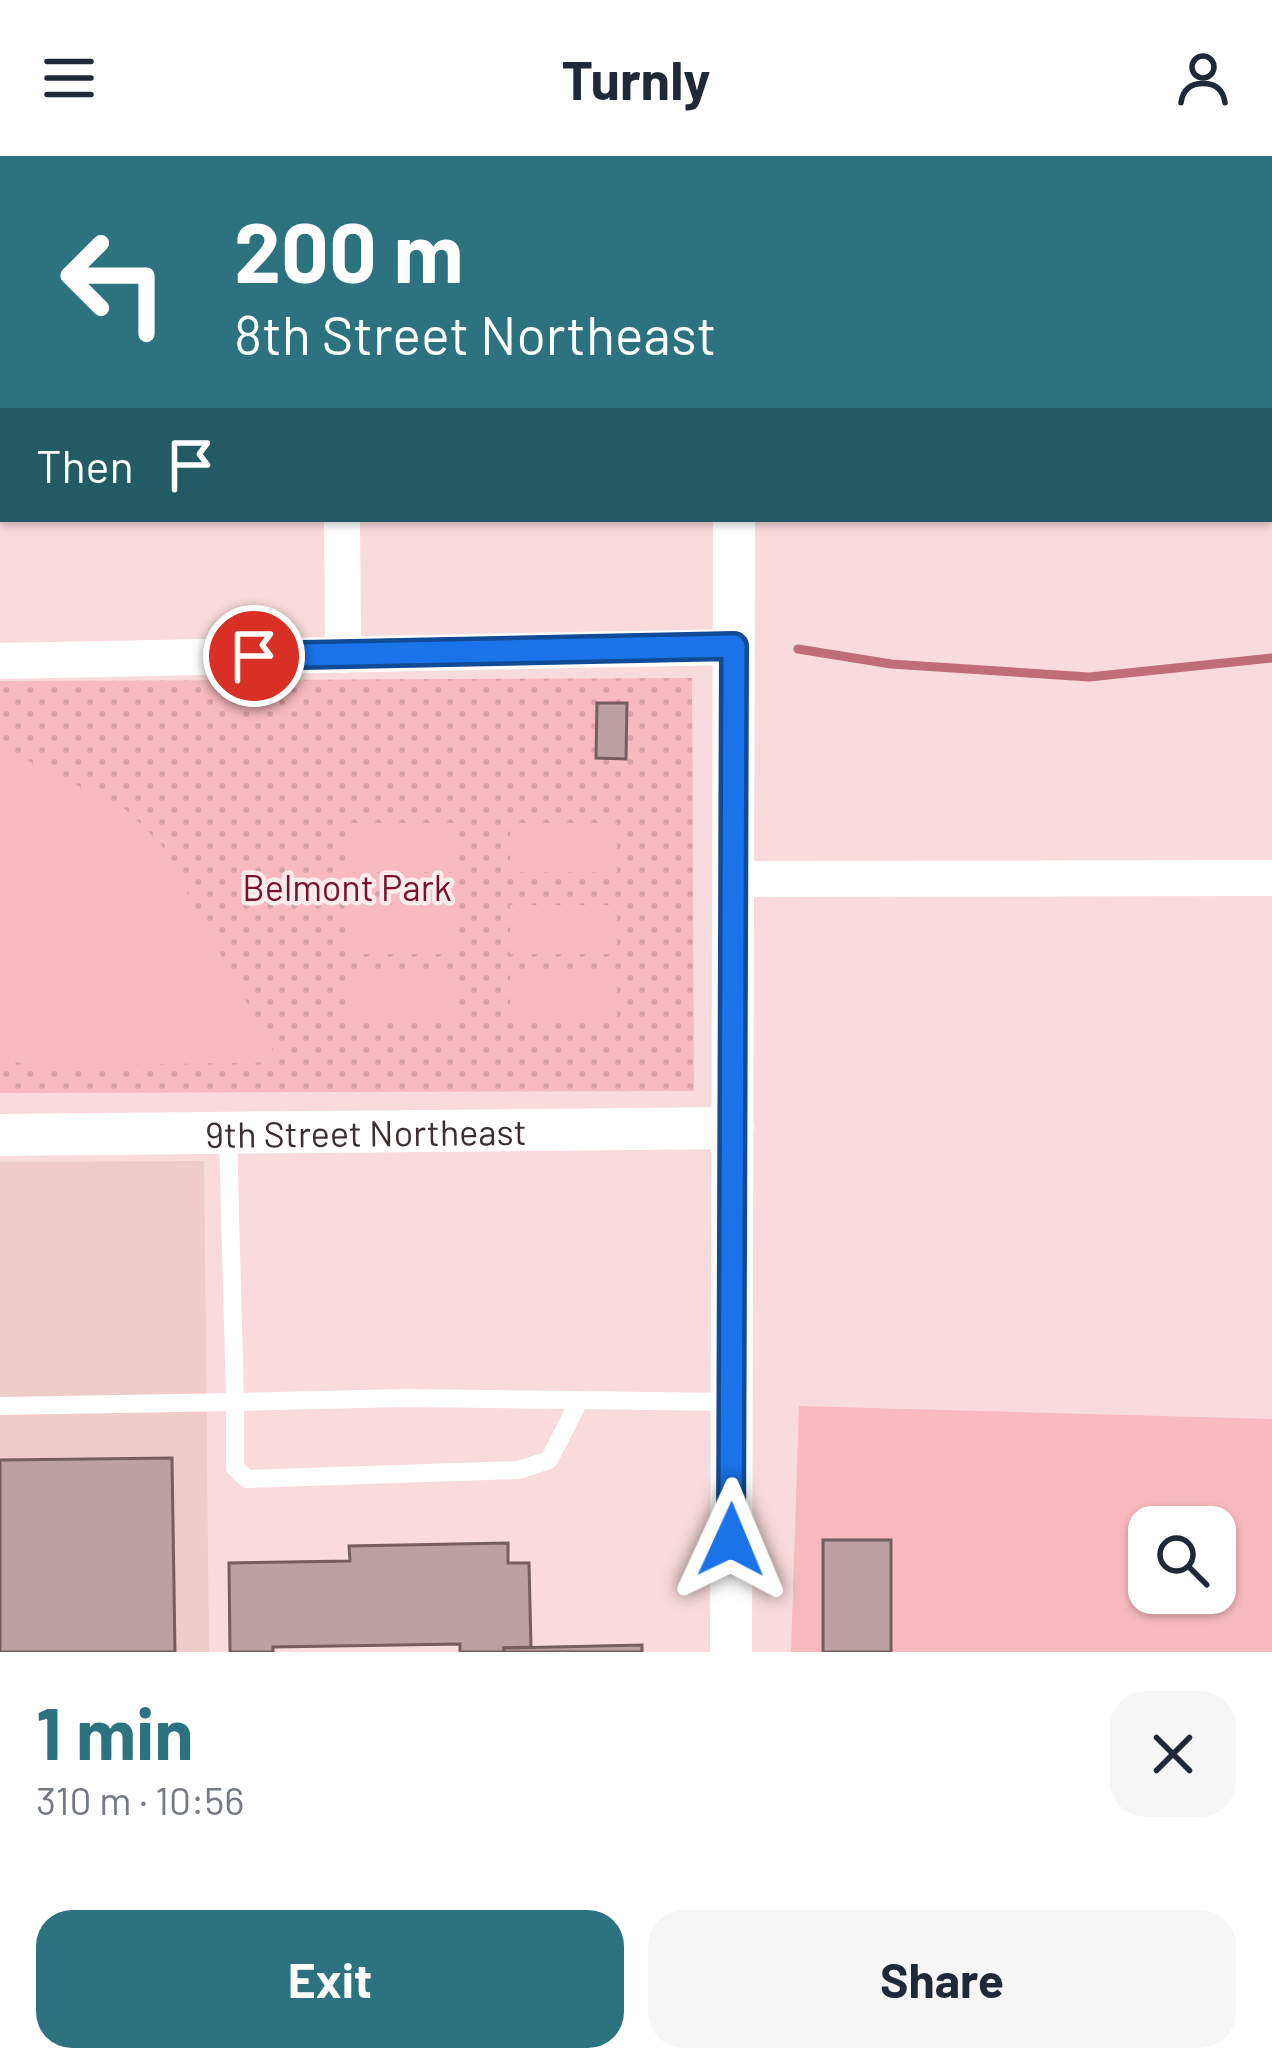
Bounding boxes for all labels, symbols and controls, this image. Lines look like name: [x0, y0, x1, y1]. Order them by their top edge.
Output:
icon: menu: [36, 45, 102, 111]
icon: person: [1170, 45, 1236, 111]
text: Turnly: [561, 46, 711, 111]
text: 200 m: [234, 199, 464, 300]
icon: left: [36, 204, 192, 360]
text: 8th Street Northeast: [234, 301, 716, 366]
icon: arrive: [158, 432, 224, 498]
text: Then: [36, 438, 134, 492]
pin: [203, 605, 305, 707]
icon: arrive: [221, 623, 287, 689]
park label: Belmont Park: [242, 865, 452, 908]
street label: 9th Street Northeast: [205, 1108, 527, 1155]
position arrow: [668, 1477, 794, 1603]
map controls: [1128, 1506, 1236, 1614]
button: search: [1128, 1506, 1236, 1614]
text: 1 min: [36, 1688, 194, 1774]
button: close: [1110, 1691, 1236, 1817]
text: 310 m · 10:56: [36, 1776, 244, 1823]
button: Exit: [36, 1910, 624, 2048]
button: Share: [648, 1910, 1236, 2048]

